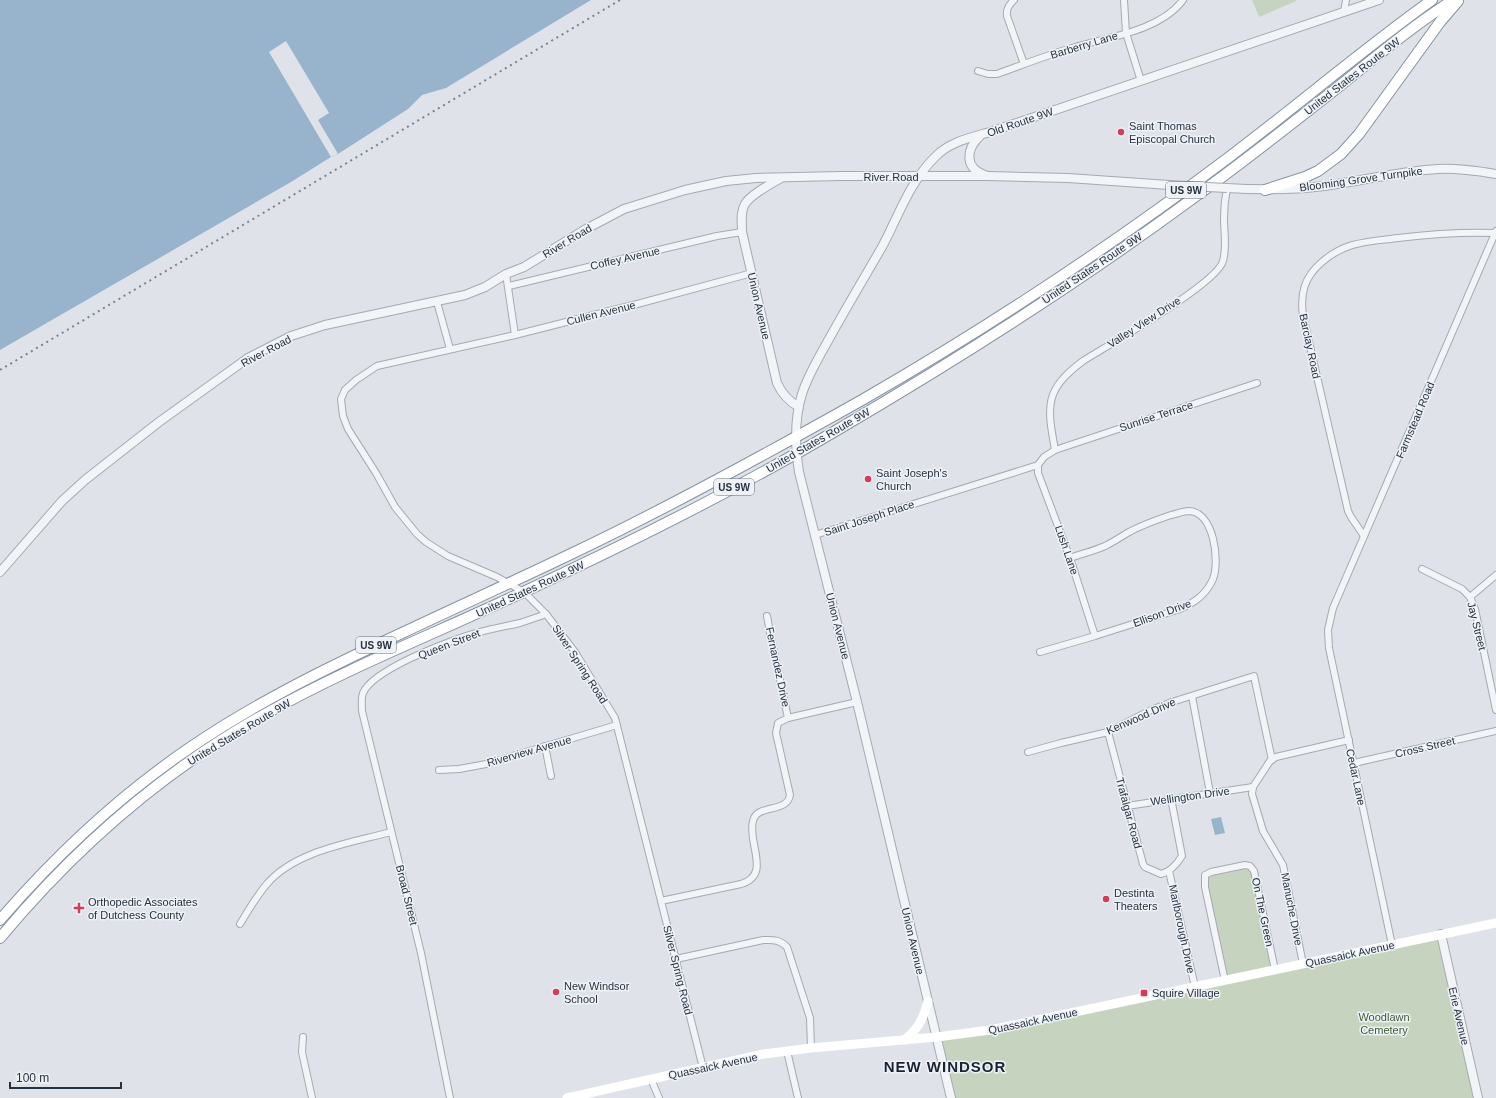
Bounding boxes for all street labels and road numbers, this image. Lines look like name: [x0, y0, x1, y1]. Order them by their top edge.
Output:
street label: Barberry Lane: [1049, 29, 1119, 61]
street label: United States Route 9W: [1302, 35, 1403, 117]
street label: Old Route 9W: [985, 105, 1055, 139]
street label: Blooming Grove Turnpike: [1299, 164, 1423, 194]
street label: River Road: [863, 171, 919, 183]
road number: US 9W: [1166, 182, 1206, 198]
street label: River Road: [540, 222, 594, 260]
street label: United States Route 9W: [1040, 230, 1145, 306]
street label: Coffey Avenue: [589, 244, 661, 272]
street label: Union Avenue: [745, 271, 773, 341]
street label: Valley View Drive: [1105, 294, 1183, 350]
street label: Cullen Avenue: [565, 299, 637, 327]
street label: Barclay Road: [1297, 312, 1323, 380]
street label: River Road: [239, 333, 293, 369]
street label: Farmstead Road: [1393, 380, 1437, 460]
street label: Sunrise Terrace: [1118, 398, 1194, 434]
street label: United States Route 9W: [764, 405, 873, 475]
road number: US 9W: [714, 479, 754, 495]
street label: Saint Joseph Place: [822, 498, 916, 538]
street label: Lush Lane: [1053, 524, 1081, 576]
street label: United States Route 9W: [474, 558, 587, 619]
street label: Union Avenue: [824, 591, 852, 661]
street label: Ellison Drive: [1131, 597, 1193, 629]
street label: Jay Street: [1465, 601, 1489, 651]
street label: Silver Spring Road: [550, 622, 610, 706]
street label: Fernandez Drive: [764, 626, 792, 708]
street label: Queen Street: [416, 627, 482, 661]
road number: US 9W: [356, 637, 396, 653]
street label: Kenwood Drive: [1104, 695, 1178, 737]
street label: United States Route 9W: [185, 696, 293, 768]
street label: Riverview Avenue: [485, 733, 573, 769]
street label: Cross Street: [1394, 734, 1456, 760]
street label: Cedar Lane: [1344, 748, 1368, 806]
street label: Trafalgar Road: [1114, 776, 1144, 850]
street label: Wellington Drive: [1150, 784, 1230, 808]
street label: Broad Street: [394, 864, 420, 926]
street label: Manuche Drive: [1279, 872, 1305, 946]
street label: On The Green: [1250, 876, 1276, 948]
street label: Marlborough Drive: [1167, 883, 1197, 975]
street label: Union Avenue: [899, 906, 927, 976]
street label: Silver Spring Road: [661, 924, 695, 1016]
street label: Quassaick Avenue: [1304, 939, 1396, 969]
street label: Erie Avenue: [1447, 986, 1471, 1046]
street label: Quassaick Avenue: [987, 1006, 1079, 1036]
street label: Quassaick Avenue: [667, 1051, 759, 1081]

